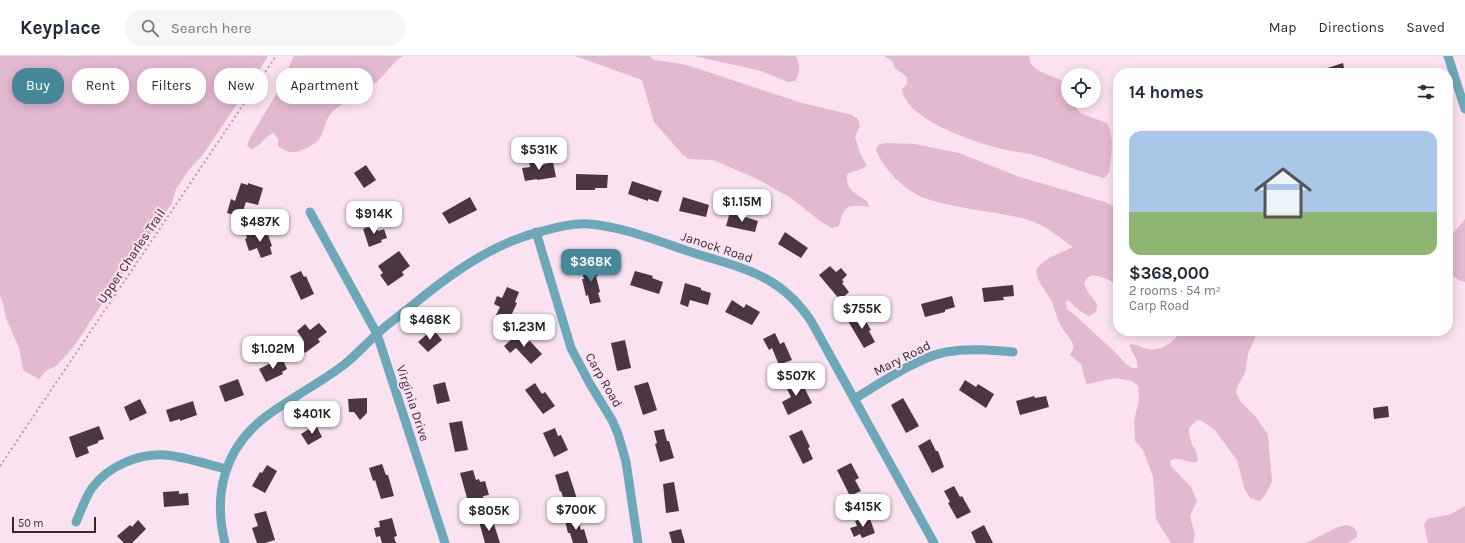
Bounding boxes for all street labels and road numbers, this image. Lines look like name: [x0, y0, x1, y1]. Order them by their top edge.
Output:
street label: Upper Charles Trail: [94, 206, 168, 306]
street label: Janock Road: [679, 228, 755, 266]
street label: Mary Road: [871, 337, 933, 379]
street label: Carp Road: [582, 350, 626, 410]
street label: Virginia Drive: [394, 363, 432, 443]

